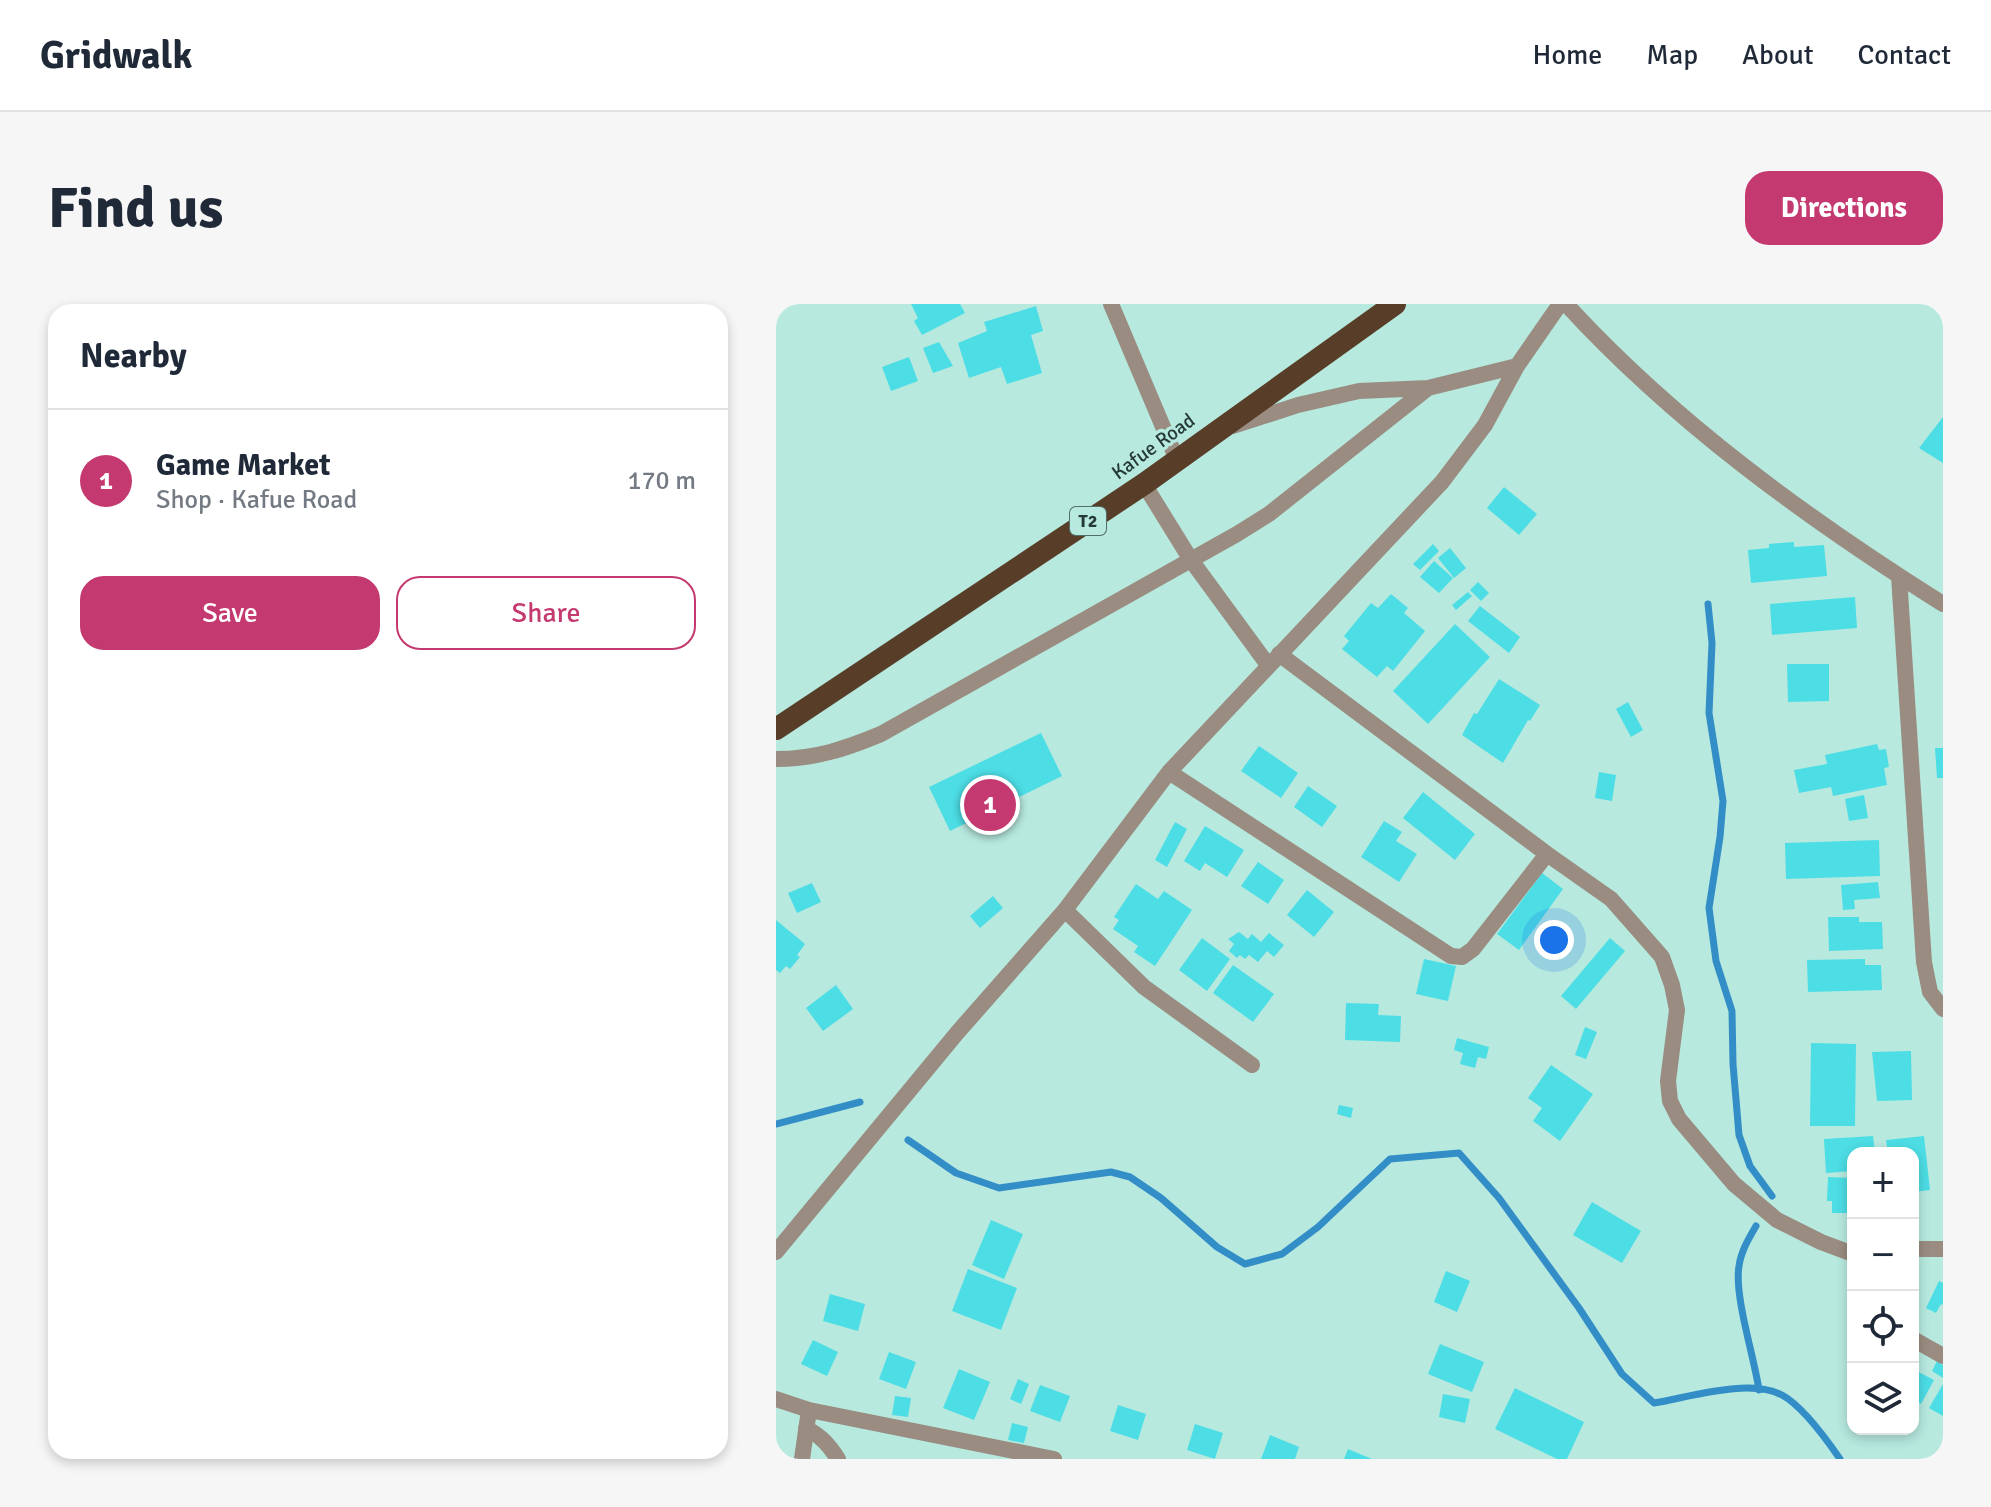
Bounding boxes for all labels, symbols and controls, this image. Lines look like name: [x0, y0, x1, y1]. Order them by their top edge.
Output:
text: Gridwalk: [40, 32, 192, 79]
text: Home: [1533, 38, 1602, 72]
text: Map: [1646, 38, 1698, 72]
text: About: [1742, 38, 1814, 72]
text: Contact: [1858, 38, 1951, 72]
button: Directions: [1745, 171, 1943, 245]
text: Find us: [48, 174, 223, 243]
text: Nearby: [80, 335, 187, 377]
street label: Kafue Road: [1107, 408, 1200, 485]
text: Game Market: [156, 447, 330, 484]
text: 1: [99, 465, 113, 497]
text: 170 m: [627, 465, 696, 497]
text: Shop · Kafue Road: [156, 484, 357, 516]
road number: T2: [1070, 507, 1106, 535]
button: Save: [80, 576, 380, 650]
button: Share: [396, 576, 696, 650]
pin: 1: [964, 775, 1016, 835]
your location: [1534, 920, 1574, 960]
map controls: [1847, 1147, 1919, 1435]
button: +: [1847, 1147, 1919, 1219]
button: −: [1847, 1219, 1919, 1291]
button: locate: [1847, 1291, 1919, 1363]
button: layers: [1847, 1363, 1919, 1435]

